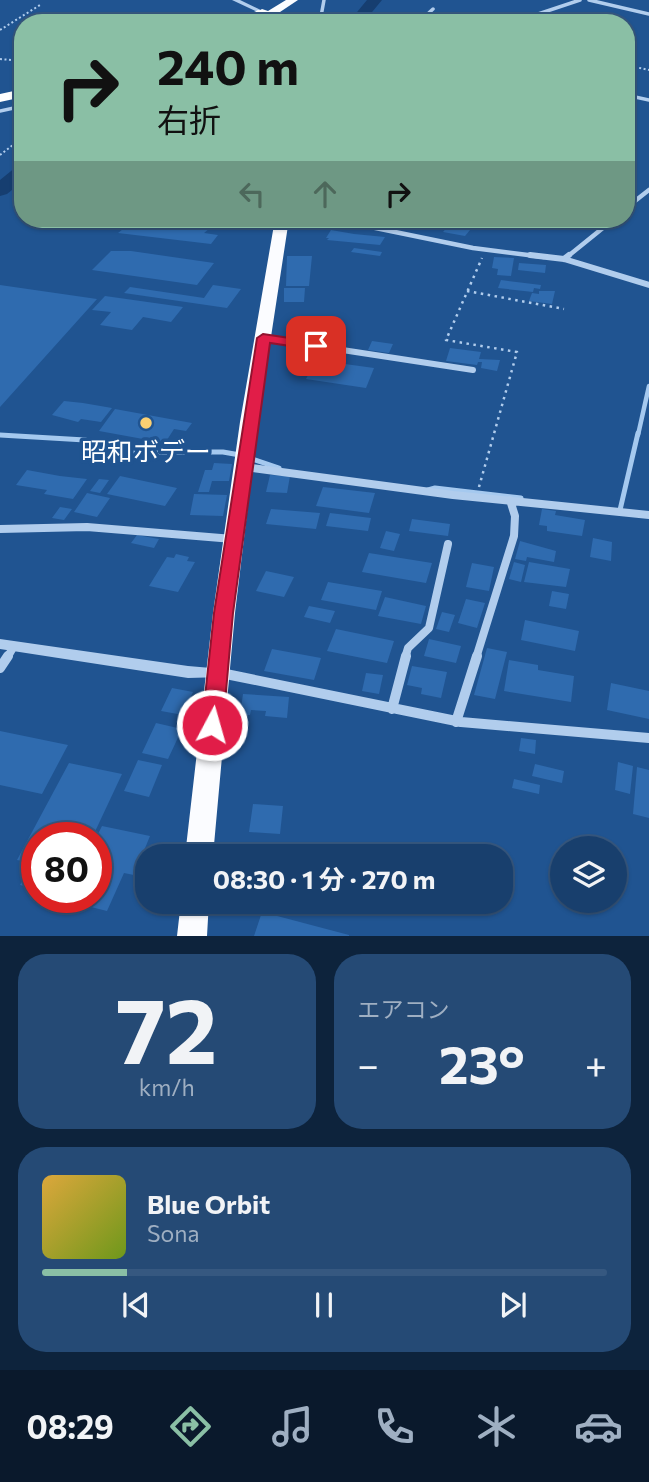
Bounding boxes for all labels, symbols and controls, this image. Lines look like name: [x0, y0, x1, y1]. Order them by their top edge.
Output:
text: 240 m: [157, 35, 299, 95]
icon: right: [42, 42, 133, 133]
text: 右折: [157, 99, 221, 139]
icon: left: [233, 175, 271, 213]
icon: ahead: [306, 175, 344, 213]
icon: right: [379, 175, 417, 213]
pin: [286, 316, 346, 376]
icon: arrive: [297, 327, 335, 365]
marker: 昭和ボデー: [138, 415, 154, 431]
place label: 昭和ボデー: [81, 435, 211, 466]
position arrow: [175, 688, 249, 762]
speed limit sign: 80: [21, 822, 112, 913]
map controls: [550, 836, 627, 913]
button: layers: [550, 836, 627, 913]
text: 08:30 · 1 分 · 270 m: [213, 863, 435, 894]
text: 72: [116, 971, 218, 1083]
text: エアコン: [358, 995, 450, 1023]
text: 23°: [439, 1031, 525, 1095]
text: −: [358, 1040, 379, 1087]
text: +: [585, 1040, 607, 1087]
text: km/h: [139, 1073, 195, 1101]
text: Blue Orbit: [147, 1188, 270, 1219]
text: Sona: [147, 1219, 199, 1247]
icon: previous: [117, 1286, 155, 1324]
icon: pause: [305, 1286, 343, 1324]
icon: next: [494, 1286, 532, 1324]
icon: directions: [166, 1402, 215, 1451]
icon: music: [268, 1402, 317, 1451]
icon: phone: [370, 1402, 419, 1451]
icon: climate: [472, 1402, 521, 1451]
icon: car: [574, 1402, 623, 1451]
text: 08:29: [26, 1406, 114, 1446]

